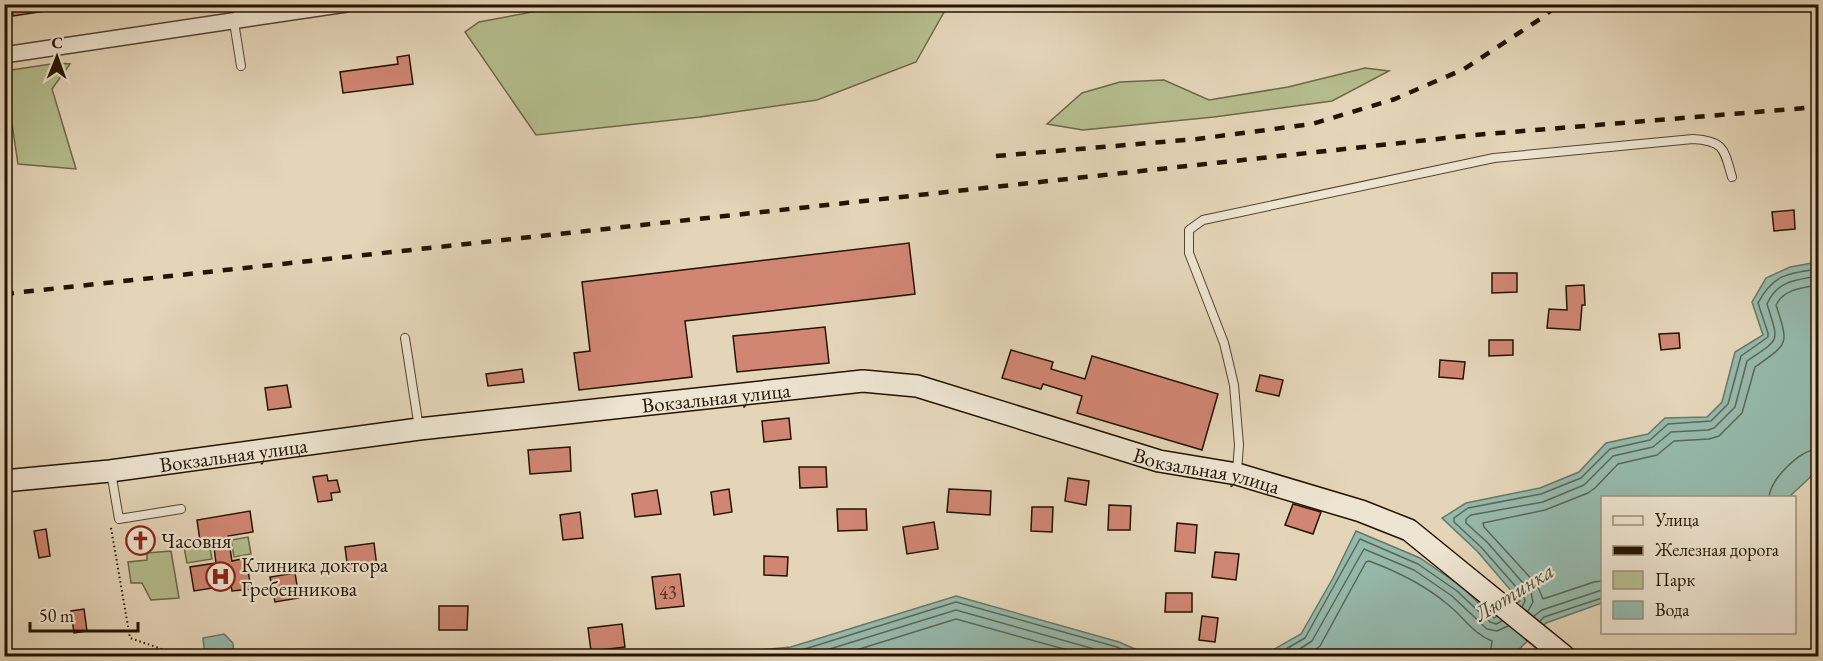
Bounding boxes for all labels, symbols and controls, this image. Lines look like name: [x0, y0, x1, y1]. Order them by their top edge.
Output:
north arrow: [27, 27, 87, 87]
text: С: [51, 32, 63, 53]
street label: Вокзальная улица: [640, 375, 792, 418]
street label: Вокзальная улица: [158, 431, 310, 478]
street label: Вокзальная улица: [1130, 440, 1284, 500]
legend: [1601, 496, 1796, 634]
text: Улица: [1654, 508, 1700, 531]
church icon: Часовня: [124, 524, 156, 556]
place label: Часовня: [161, 527, 231, 554]
text: Железная дорога: [1654, 538, 1780, 561]
place label: Клиника доктора Гребенникова: [241, 551, 389, 602]
water label: Лютинка: [1468, 556, 1559, 628]
hospital icon: Клиника доктора Гребенникова: [204, 560, 236, 592]
text: Парк: [1655, 568, 1695, 591]
house number: 43: [659, 581, 677, 604]
scale bar: [30, 595, 138, 633]
text: Вода: [1655, 598, 1690, 621]
text: 50 m: [39, 604, 74, 627]

